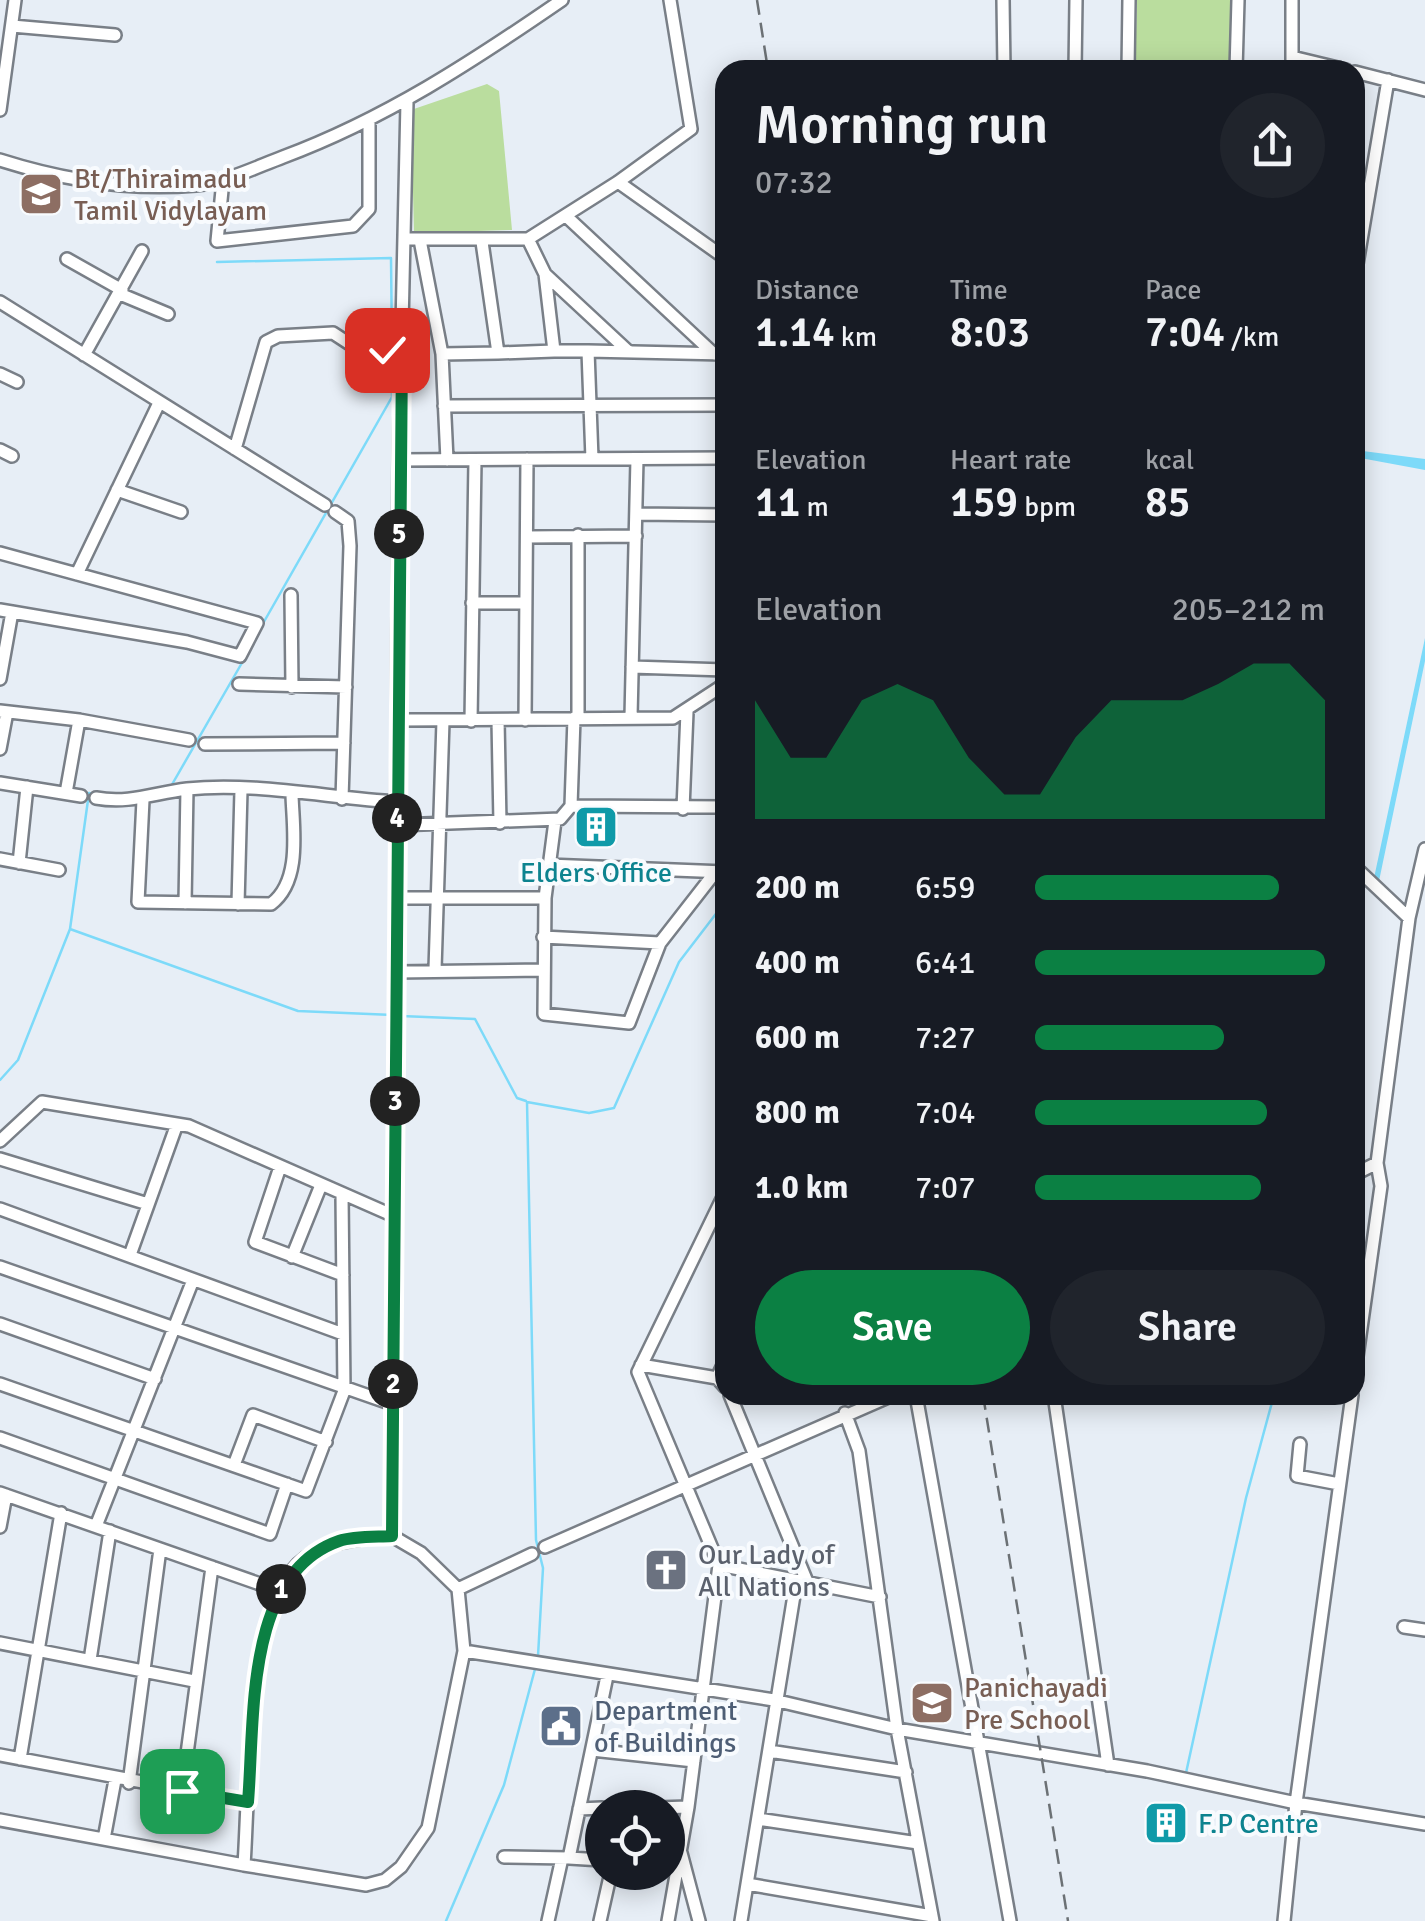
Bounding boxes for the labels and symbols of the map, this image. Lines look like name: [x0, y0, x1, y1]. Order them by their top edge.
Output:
place label: Bt/Thiraimadu Tamil Vidylayam: [74, 162, 267, 228]
school or university icon: Bt/Thiraimadu Tamil Vidylayam: [18, 171, 64, 217]
pin: [345, 308, 430, 393]
pin: 5: [374, 509, 424, 559]
pin: 4: [372, 793, 422, 843]
building icon: Elders Office: [573, 804, 619, 850]
place label: Elders Office: [520, 856, 672, 890]
pin: 3: [370, 1076, 420, 1126]
pin: 2: [368, 1359, 418, 1409]
place label: Our Lady of All Nations: [698, 1538, 836, 1604]
church icon: Our Lady of All Nations: [643, 1547, 689, 1593]
pin: 1: [256, 1564, 306, 1614]
place label: Panichayadi Pre School: [964, 1671, 1108, 1737]
school or university icon: Panichayadi Pre School: [909, 1680, 955, 1726]
place label: Department of Buildings: [594, 1694, 737, 1760]
public building icon: Department of Buildings: [538, 1703, 584, 1749]
pin: [140, 1749, 225, 1834]
building icon: F.P Centre: [1143, 1800, 1189, 1846]
place label: F.P Centre: [1198, 1807, 1319, 1841]

